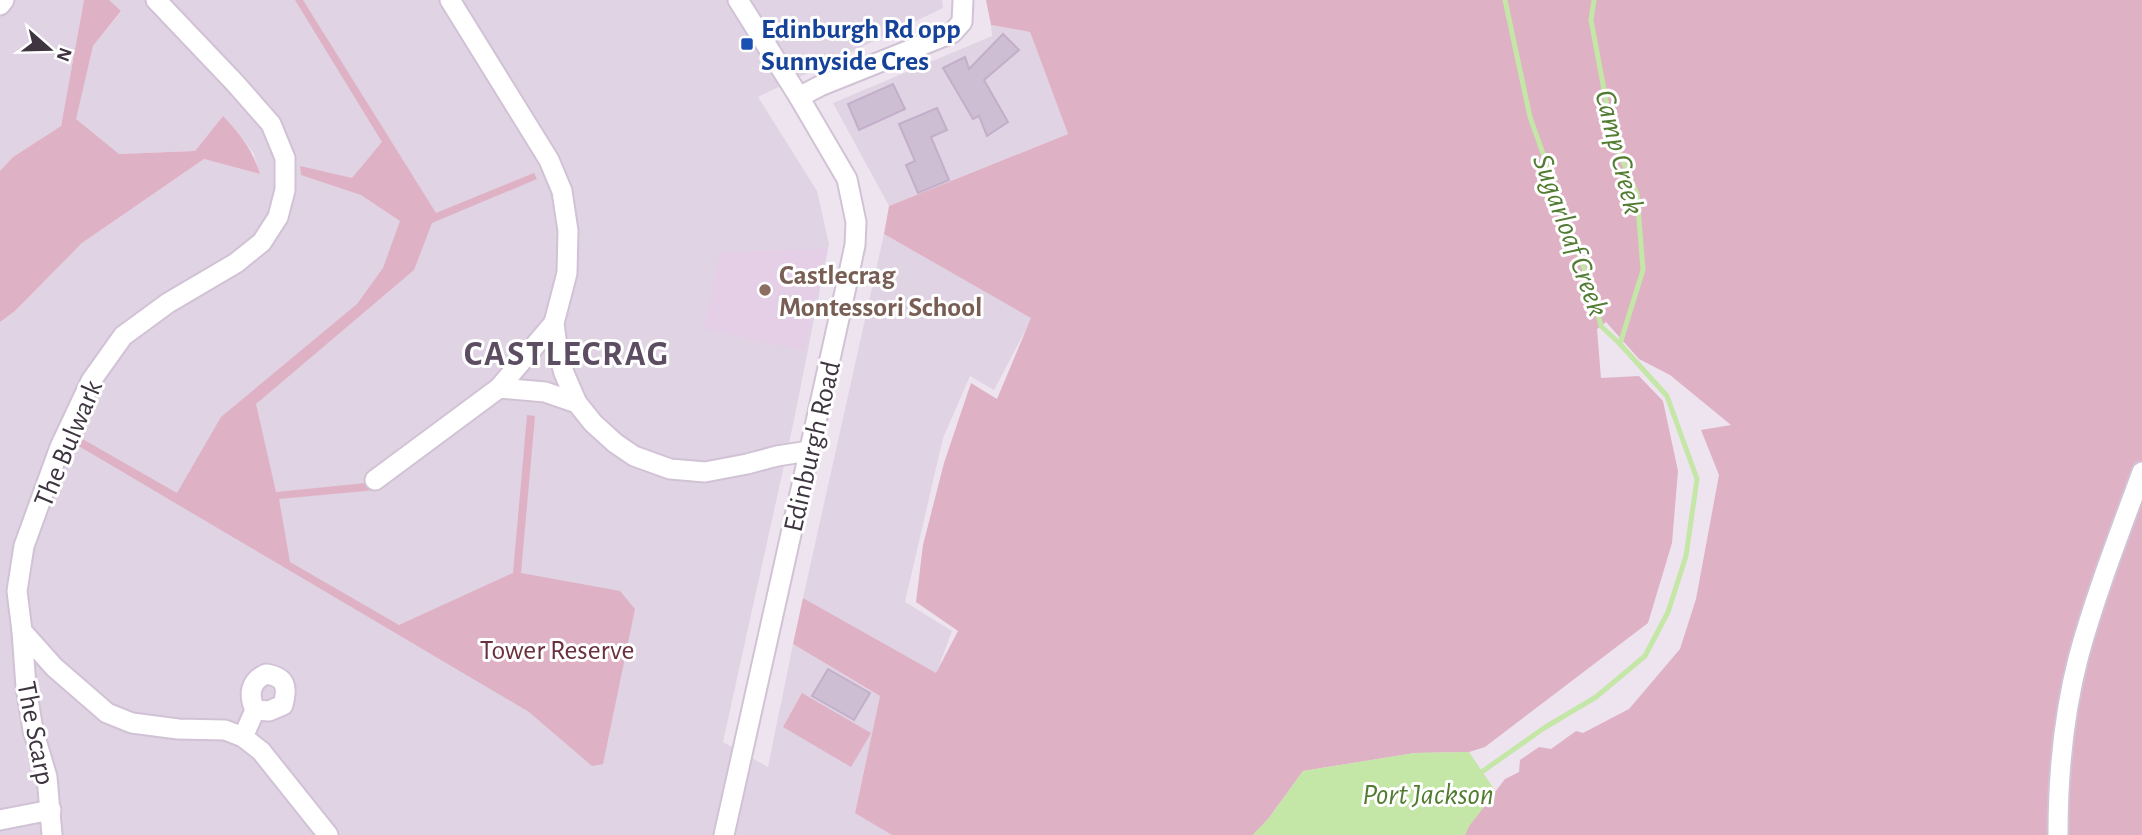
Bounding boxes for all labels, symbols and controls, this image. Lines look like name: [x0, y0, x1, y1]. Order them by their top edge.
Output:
north arrow: [14, 14, 84, 84]
place label: Edinburgh Rd opp Sunnyside Cres: [761, 16, 961, 76]
marker: Edinburgh Rd opp Sunnyside Cres: [739, 36, 755, 52]
text: N: [52, 45, 75, 64]
water label: Camp Creek: [1589, 87, 1649, 218]
water label: Sugarloaf Creek: [1527, 150, 1613, 320]
place label: Castlecrag Montessori School: [779, 262, 982, 322]
marker: Castlecrag Montessori School: [757, 282, 773, 298]
district label: CASTLECRAG: [464, 337, 670, 372]
street label: Edinburgh Road: [780, 358, 846, 535]
street label: The Bulwark: [30, 376, 108, 511]
park label: Tower Reserve: [480, 637, 634, 665]
street label: The Scarp: [11, 679, 59, 787]
water label: Port Jackson: [1362, 780, 1494, 810]

